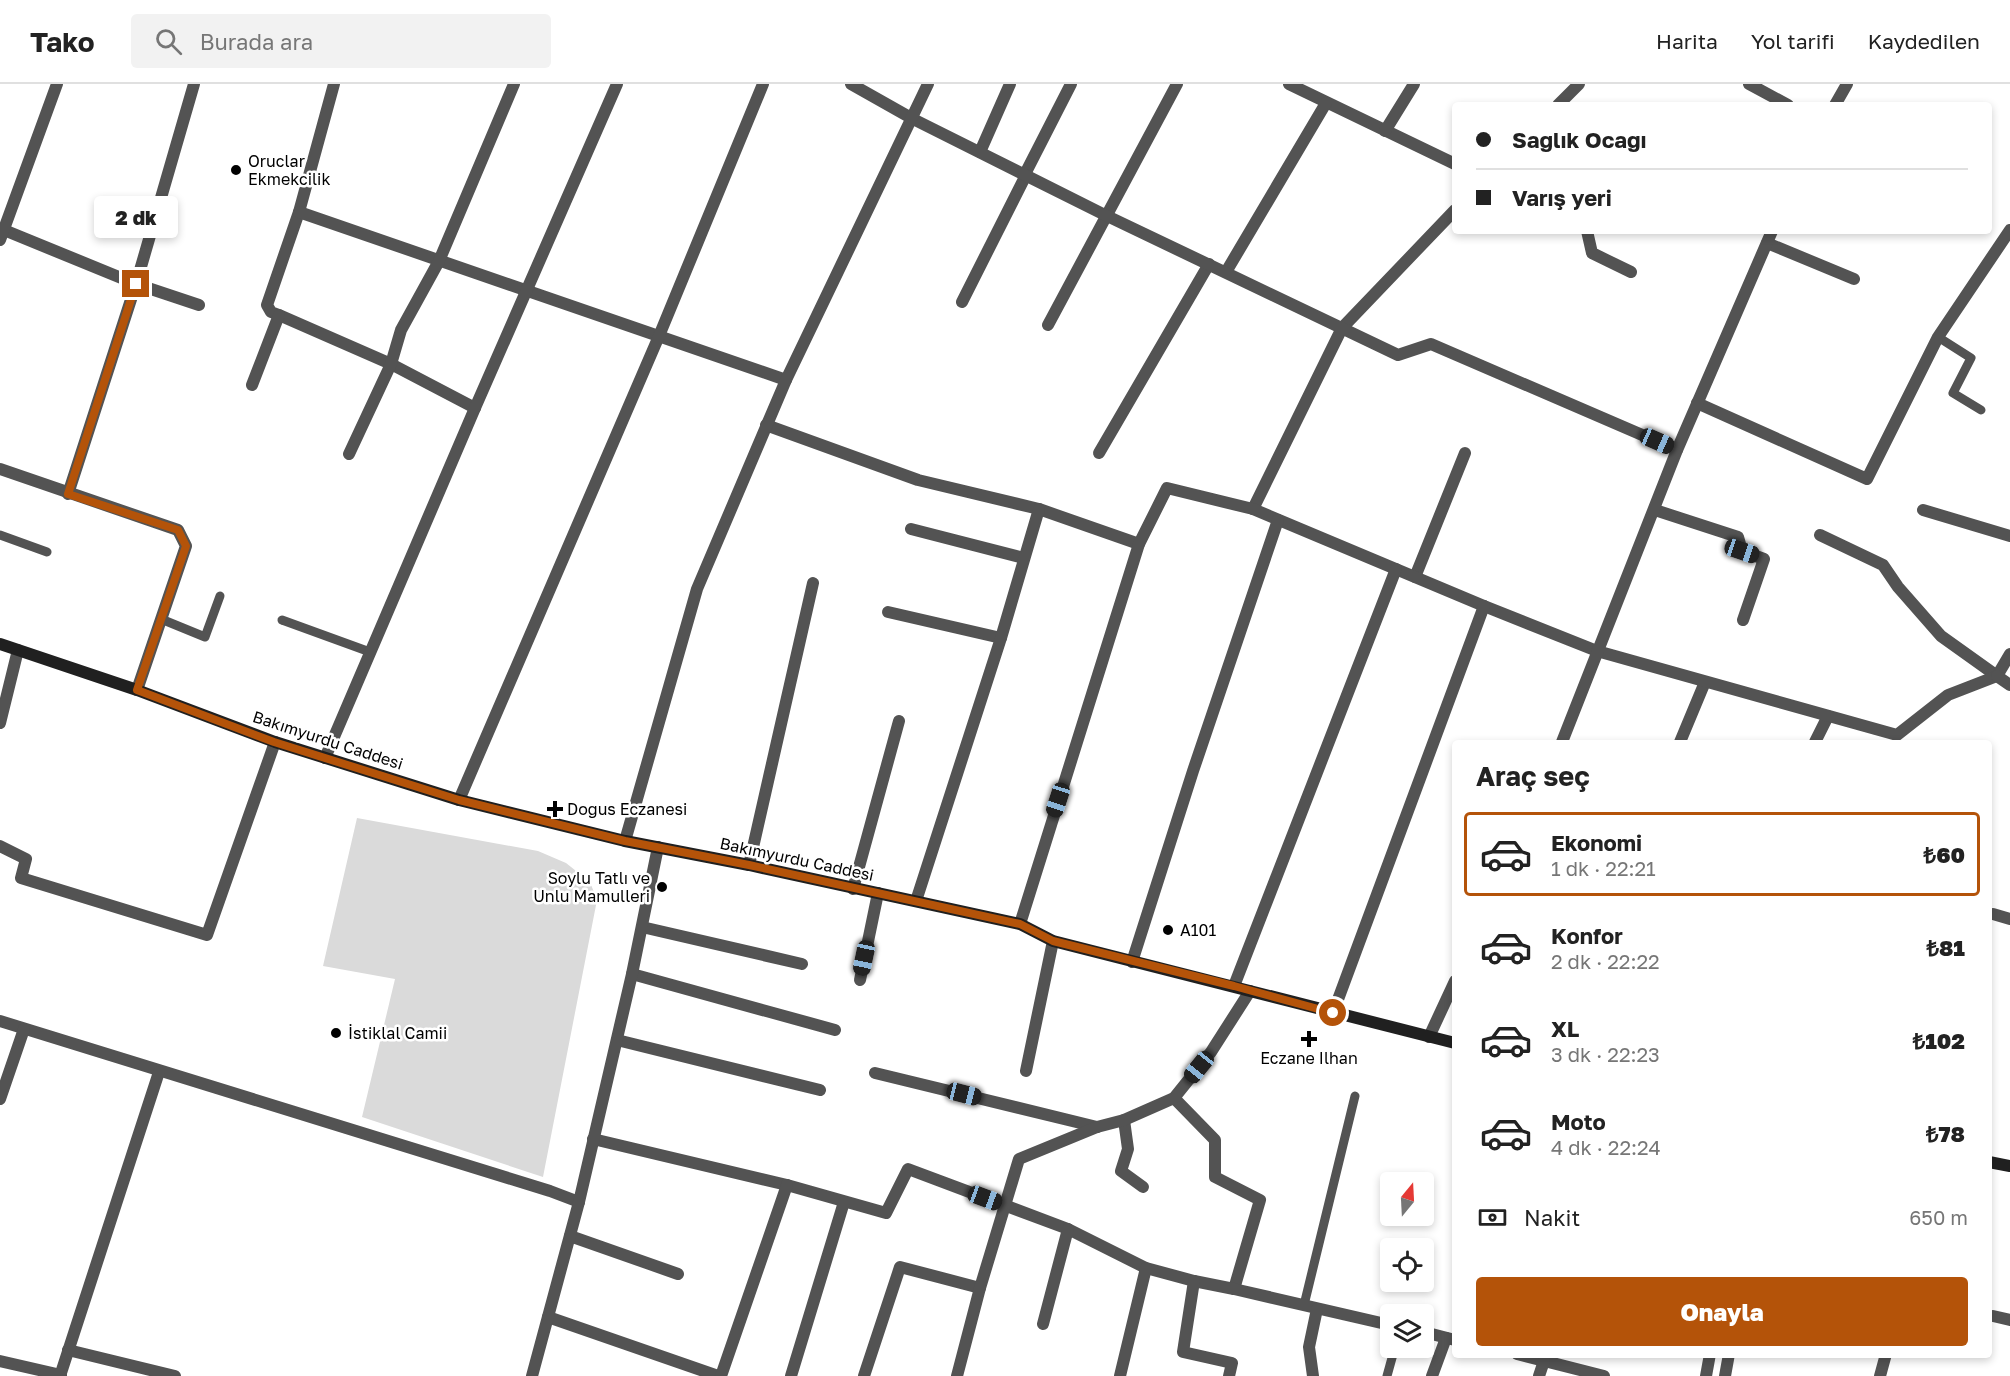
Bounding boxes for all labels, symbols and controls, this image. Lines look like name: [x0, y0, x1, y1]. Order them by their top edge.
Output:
search box: [131, 14, 551, 68]
text: Tako: [30, 25, 95, 58]
icon: search: [152, 25, 185, 58]
text: Burada ara: [200, 28, 313, 55]
text: Harita: [1656, 28, 1718, 54]
text: Yol tarifi: [1751, 28, 1835, 54]
text: Kaydedilen: [1868, 28, 1980, 54]
text: Saglık Ocagı: [1512, 126, 1647, 153]
place label: Oruclar Ekmekcilik: [248, 151, 330, 189]
marker: Oruclar Ekmekcilik: [229, 163, 243, 177]
text: Varış yeri: [1512, 184, 1612, 211]
callout: 2 dk: [94, 197, 178, 239]
text: 2 dk: [115, 205, 157, 229]
route end: [122, 270, 149, 297]
car: [1637, 425, 1677, 457]
car: [1722, 537, 1762, 565]
street label: Bakımyurdu Caddesi: [250, 706, 406, 774]
text: Araç seç: [1476, 760, 1590, 792]
car: [1044, 780, 1072, 820]
place label: Dogus Eczanesi: [567, 799, 687, 819]
marker: Dogus Eczanesi: [548, 802, 562, 816]
icon: car: [1479, 827, 1533, 881]
text: Ekonomi: [1551, 829, 1642, 856]
street label: Bakımyurdu Caddesi: [718, 833, 876, 885]
text: ₺60: [1924, 841, 1965, 868]
text: 1 dk · 22:21: [1551, 856, 1656, 880]
place label: Soylu Tatlı ve Unlu Mamulleri: [533, 868, 650, 906]
marker: Soylu Tatlı ve Unlu Mamulleri: [655, 880, 669, 894]
place label: A101: [1180, 920, 1216, 940]
icon: car: [1479, 920, 1533, 974]
text: Konfor: [1551, 922, 1623, 949]
marker: A101: [1161, 923, 1175, 937]
text: ₺81: [1926, 934, 1965, 961]
car: [851, 939, 877, 977]
text: 2 dk · 22:22: [1551, 949, 1660, 973]
route start: [1319, 999, 1346, 1026]
icon: car: [1479, 1013, 1533, 1067]
text: XL: [1551, 1015, 1579, 1042]
place label: İstiklal Camii: [348, 1023, 447, 1043]
marker: İstiklal Camii: [329, 1026, 343, 1040]
text: ₺102: [1913, 1027, 1965, 1054]
marker: Eczane Ilhan: [1302, 1032, 1316, 1046]
text: 3 dk · 22:23: [1551, 1042, 1660, 1066]
car: [1181, 1047, 1217, 1087]
place label: Eczane Ilhan: [1260, 1048, 1358, 1068]
car: [944, 1081, 984, 1107]
icon: car: [1479, 1106, 1533, 1160]
text: Moto: [1551, 1108, 1606, 1135]
text: ₺78: [1926, 1120, 1965, 1147]
text: 4 dk · 22:24: [1551, 1135, 1661, 1159]
north arrow: [1380, 1172, 1434, 1226]
map controls: [1380, 1172, 1434, 1358]
car: [965, 1183, 1005, 1213]
icon: cash: [1476, 1201, 1509, 1234]
text: Nakit: [1524, 1204, 1580, 1231]
text: 650 m: [1909, 1205, 1968, 1229]
button: locate: [1380, 1238, 1434, 1292]
button: Onayla: [1476, 1277, 1968, 1346]
button: layers: [1380, 1304, 1434, 1358]

